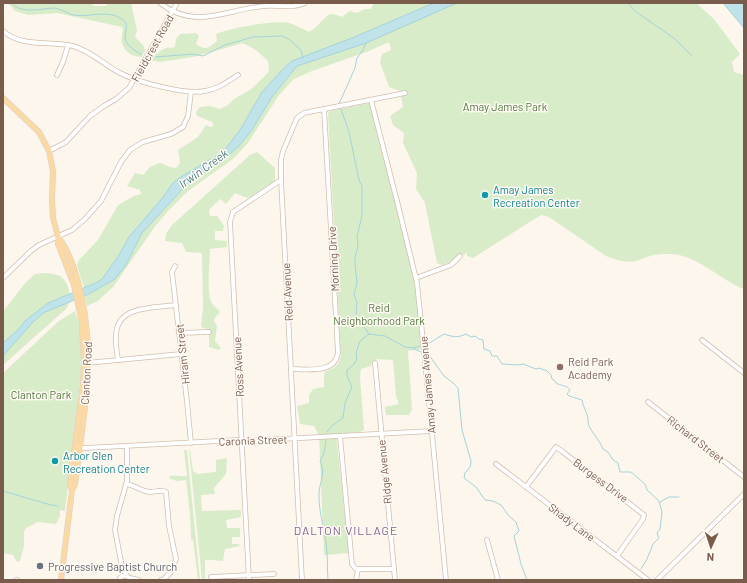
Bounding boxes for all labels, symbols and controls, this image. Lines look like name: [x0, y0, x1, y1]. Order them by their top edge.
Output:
street label: Fieldcrest Road: [128, 12, 176, 84]
park label: Amay James Park: [463, 100, 548, 113]
water label: Irwin Creek: [176, 145, 230, 190]
place label: Amay James Recreation Center: [493, 183, 580, 209]
marker: Amay James Recreation Center: [480, 190, 490, 200]
street label: Morning Drive: [325, 226, 341, 292]
street label: Reid Avenue: [279, 262, 295, 322]
park label: Reid Neighborhood Park: [333, 301, 425, 327]
street label: Hiram Street: [172, 323, 192, 385]
street label: Ross Avenue: [230, 336, 246, 397]
street label: Amay James Avenue: [416, 336, 438, 434]
street label: Clanton Road: [78, 341, 94, 405]
place label: Reid Park Academy: [568, 355, 614, 381]
marker: Reid Park Academy: [555, 362, 565, 372]
park label: Clanton Park: [11, 388, 72, 401]
street label: Richard Street: [665, 413, 727, 465]
street label: Caronia Street: [218, 432, 288, 448]
street label: Ridge Avenue: [374, 439, 394, 505]
place label: Arbor Glen Recreation Center: [63, 449, 150, 475]
street label: Burgess Drive: [571, 455, 631, 505]
marker: Arbor Glen Recreation Center: [50, 456, 60, 466]
street label: Shady Lane: [546, 500, 598, 544]
district label: DALTON VILLAGE: [294, 523, 398, 537]
north arrow: [691, 527, 731, 567]
text: N: [706, 551, 714, 564]
place label: Progressive Baptist Church: [48, 560, 177, 573]
marker: Progressive Baptist Church: [35, 561, 45, 571]

